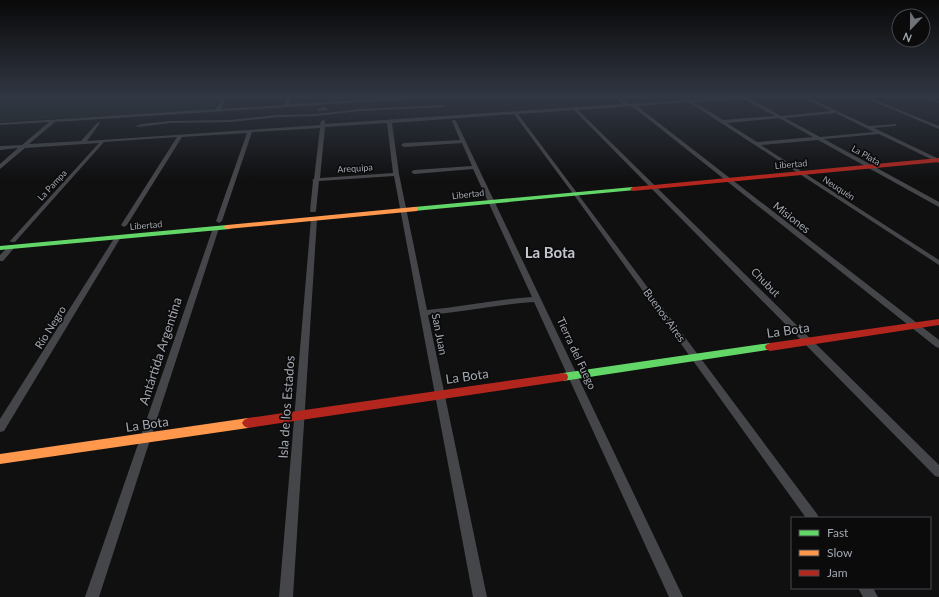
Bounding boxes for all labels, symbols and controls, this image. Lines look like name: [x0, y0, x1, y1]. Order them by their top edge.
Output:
north arrow: [891, 8, 931, 48]
text: N: [901, 30, 913, 45]
street label: La Plata: [850, 143, 882, 167]
street label: Libertad: [774, 157, 808, 171]
street label: Arequipa: [337, 161, 373, 175]
street label: La Pampa: [35, 167, 69, 203]
street label: Neuquén: [821, 173, 857, 203]
street label: Libertad: [451, 187, 485, 201]
street label: Misiones: [771, 199, 813, 236]
street label: Libertad: [129, 218, 163, 232]
district label: La Bota: [525, 243, 575, 261]
street label: Chubut: [749, 265, 783, 299]
street label: Buenos Aires: [641, 286, 689, 344]
street label: Antártida Argentina: [135, 295, 185, 407]
street label: Río Negro: [32, 303, 68, 351]
street label: San Juan: [430, 312, 450, 356]
street label: Tierra del Fuego: [555, 315, 599, 391]
street label: La Bota: [766, 319, 810, 341]
street label: Isla de los Estados: [274, 355, 298, 459]
street label: La Bota: [445, 365, 489, 387]
street label: La Bota: [125, 413, 169, 435]
legend: [791, 517, 931, 589]
text: Fast: [827, 525, 849, 540]
text: Slow: [827, 545, 853, 560]
text: Jam: [827, 565, 848, 580]

